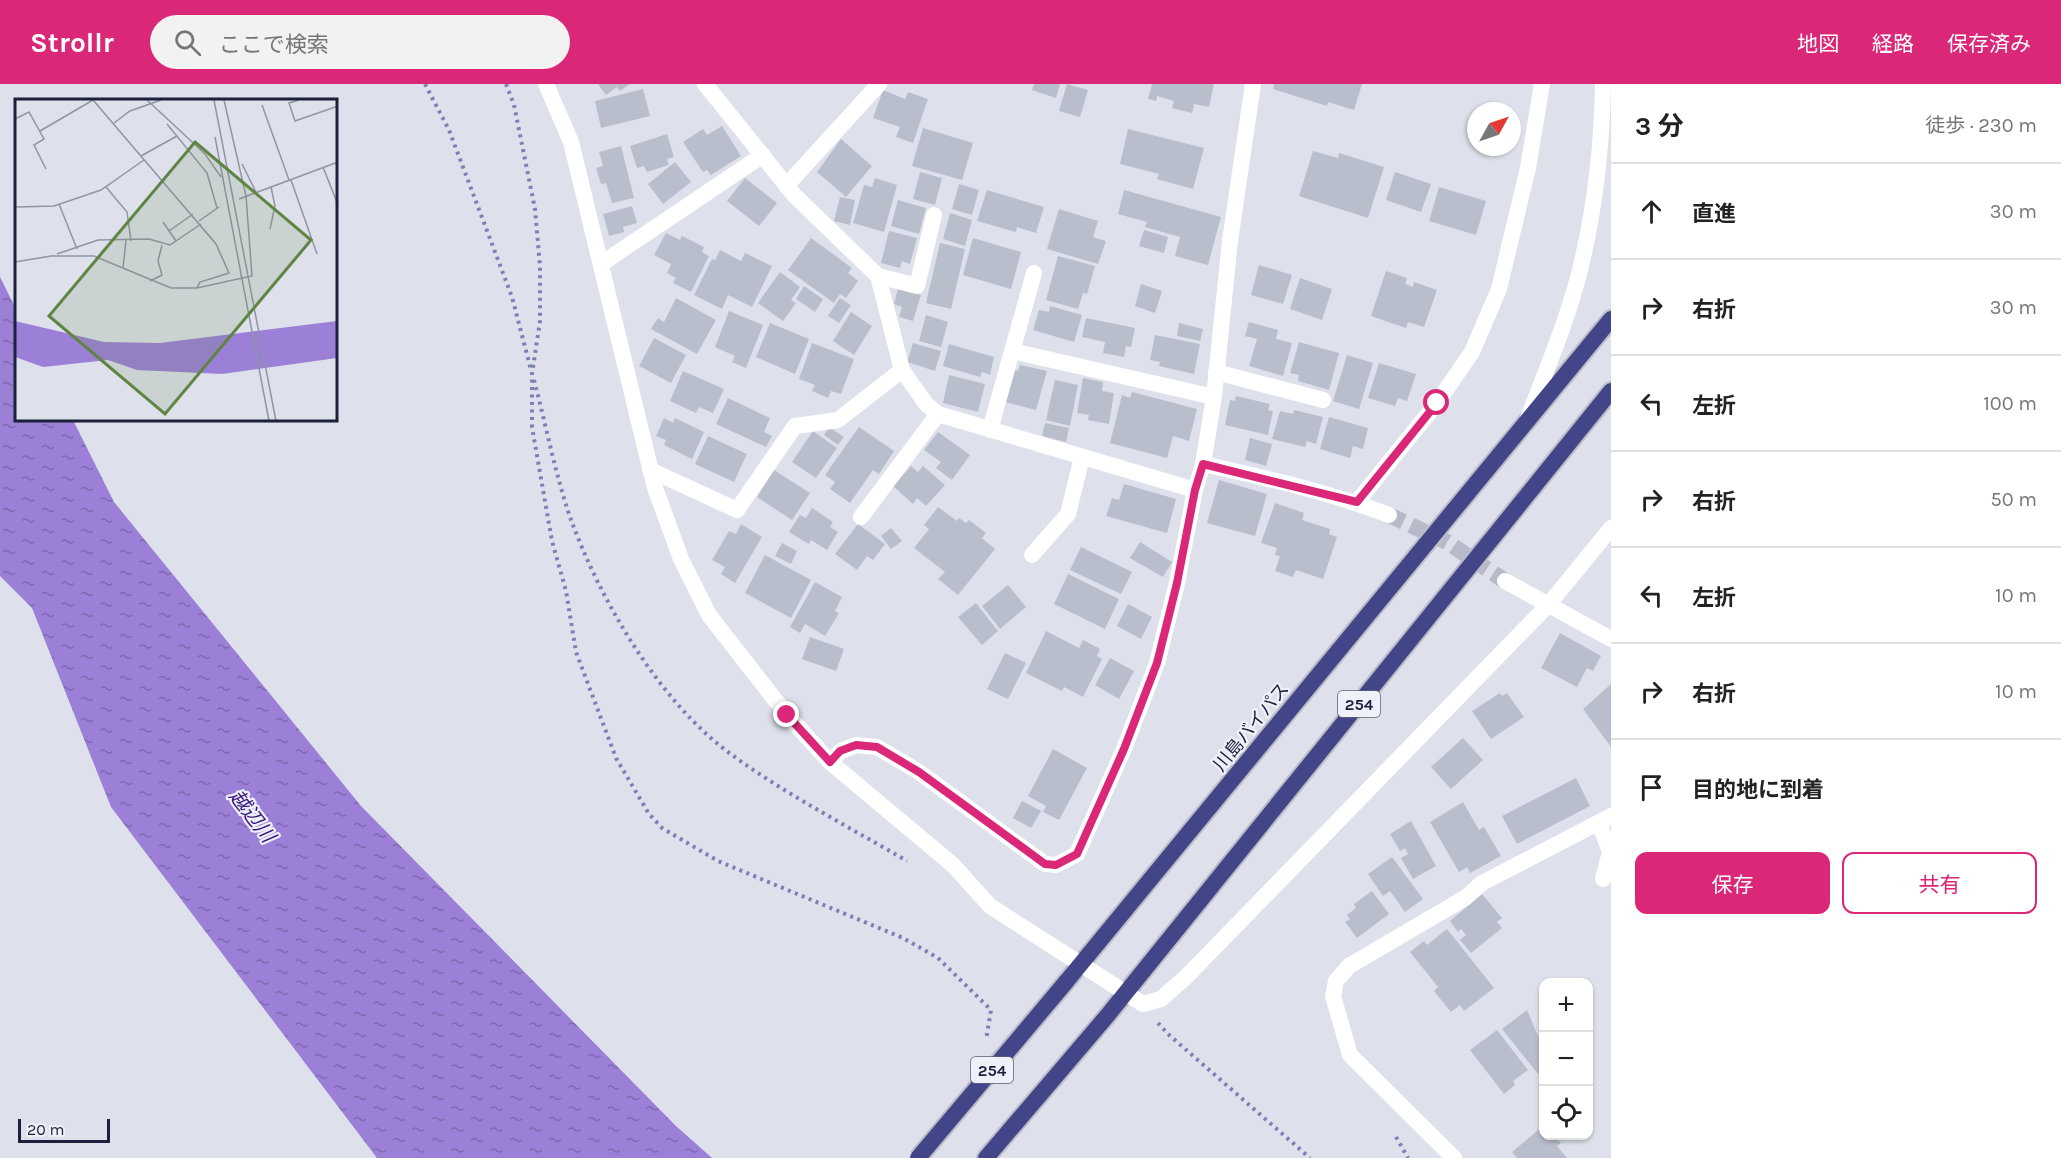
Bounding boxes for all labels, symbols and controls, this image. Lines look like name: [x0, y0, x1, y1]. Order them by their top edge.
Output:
search box: [150, 15, 570, 69]
text: Strollr: [30, 26, 114, 59]
icon: search: [171, 26, 204, 59]
text: ここで検索: [219, 32, 329, 58]
text: 地図: [1797, 32, 1839, 56]
text: 経路: [1872, 32, 1914, 56]
text: 保存済み: [1947, 32, 2031, 56]
inset map: [15, 99, 338, 422]
north arrow: [1467, 102, 1521, 156]
text: 3 分: [1635, 111, 1684, 142]
text: 徒歩 · 230 m: [1925, 114, 2037, 137]
icon: ahead: [1635, 195, 1668, 228]
text: 30 m: [1990, 200, 2037, 223]
text: 直進: [1692, 201, 1736, 227]
icon: right: [1635, 291, 1668, 324]
text: 30 m: [1990, 296, 2037, 319]
text: 右折: [1692, 297, 1736, 323]
icon: left: [1635, 387, 1668, 420]
route start: [1423, 389, 1449, 415]
text: 100 m: [1983, 392, 2037, 415]
text: 左折: [1692, 393, 1736, 419]
icon: right: [1635, 483, 1668, 516]
text: 50 m: [1990, 488, 2037, 511]
text: 右折: [1692, 489, 1736, 515]
icon: left: [1635, 579, 1668, 612]
text: 10 m: [1995, 584, 2037, 607]
text: 左折: [1692, 585, 1736, 611]
icon: right: [1635, 675, 1668, 708]
street label: 川島バイパス: [1209, 678, 1293, 776]
text: 10 m: [1995, 680, 2037, 703]
text: 右折: [1692, 681, 1736, 707]
road number: 254: [1338, 691, 1380, 717]
route end: [773, 701, 799, 727]
icon: arrive: [1635, 771, 1668, 804]
text: 目的地に到着: [1692, 777, 1824, 803]
water label: 越辺川: [224, 785, 281, 848]
button: 保存: [1635, 852, 1830, 914]
button: 共有: [1842, 852, 2037, 914]
map controls: [1539, 978, 1593, 1140]
button: +: [1539, 978, 1593, 1032]
button: −: [1539, 1032, 1593, 1086]
road number: 254: [971, 1057, 1013, 1083]
button: locate: [1539, 1086, 1593, 1140]
scale bar: [18, 1116, 110, 1144]
text: 20 m: [27, 1120, 65, 1139]

